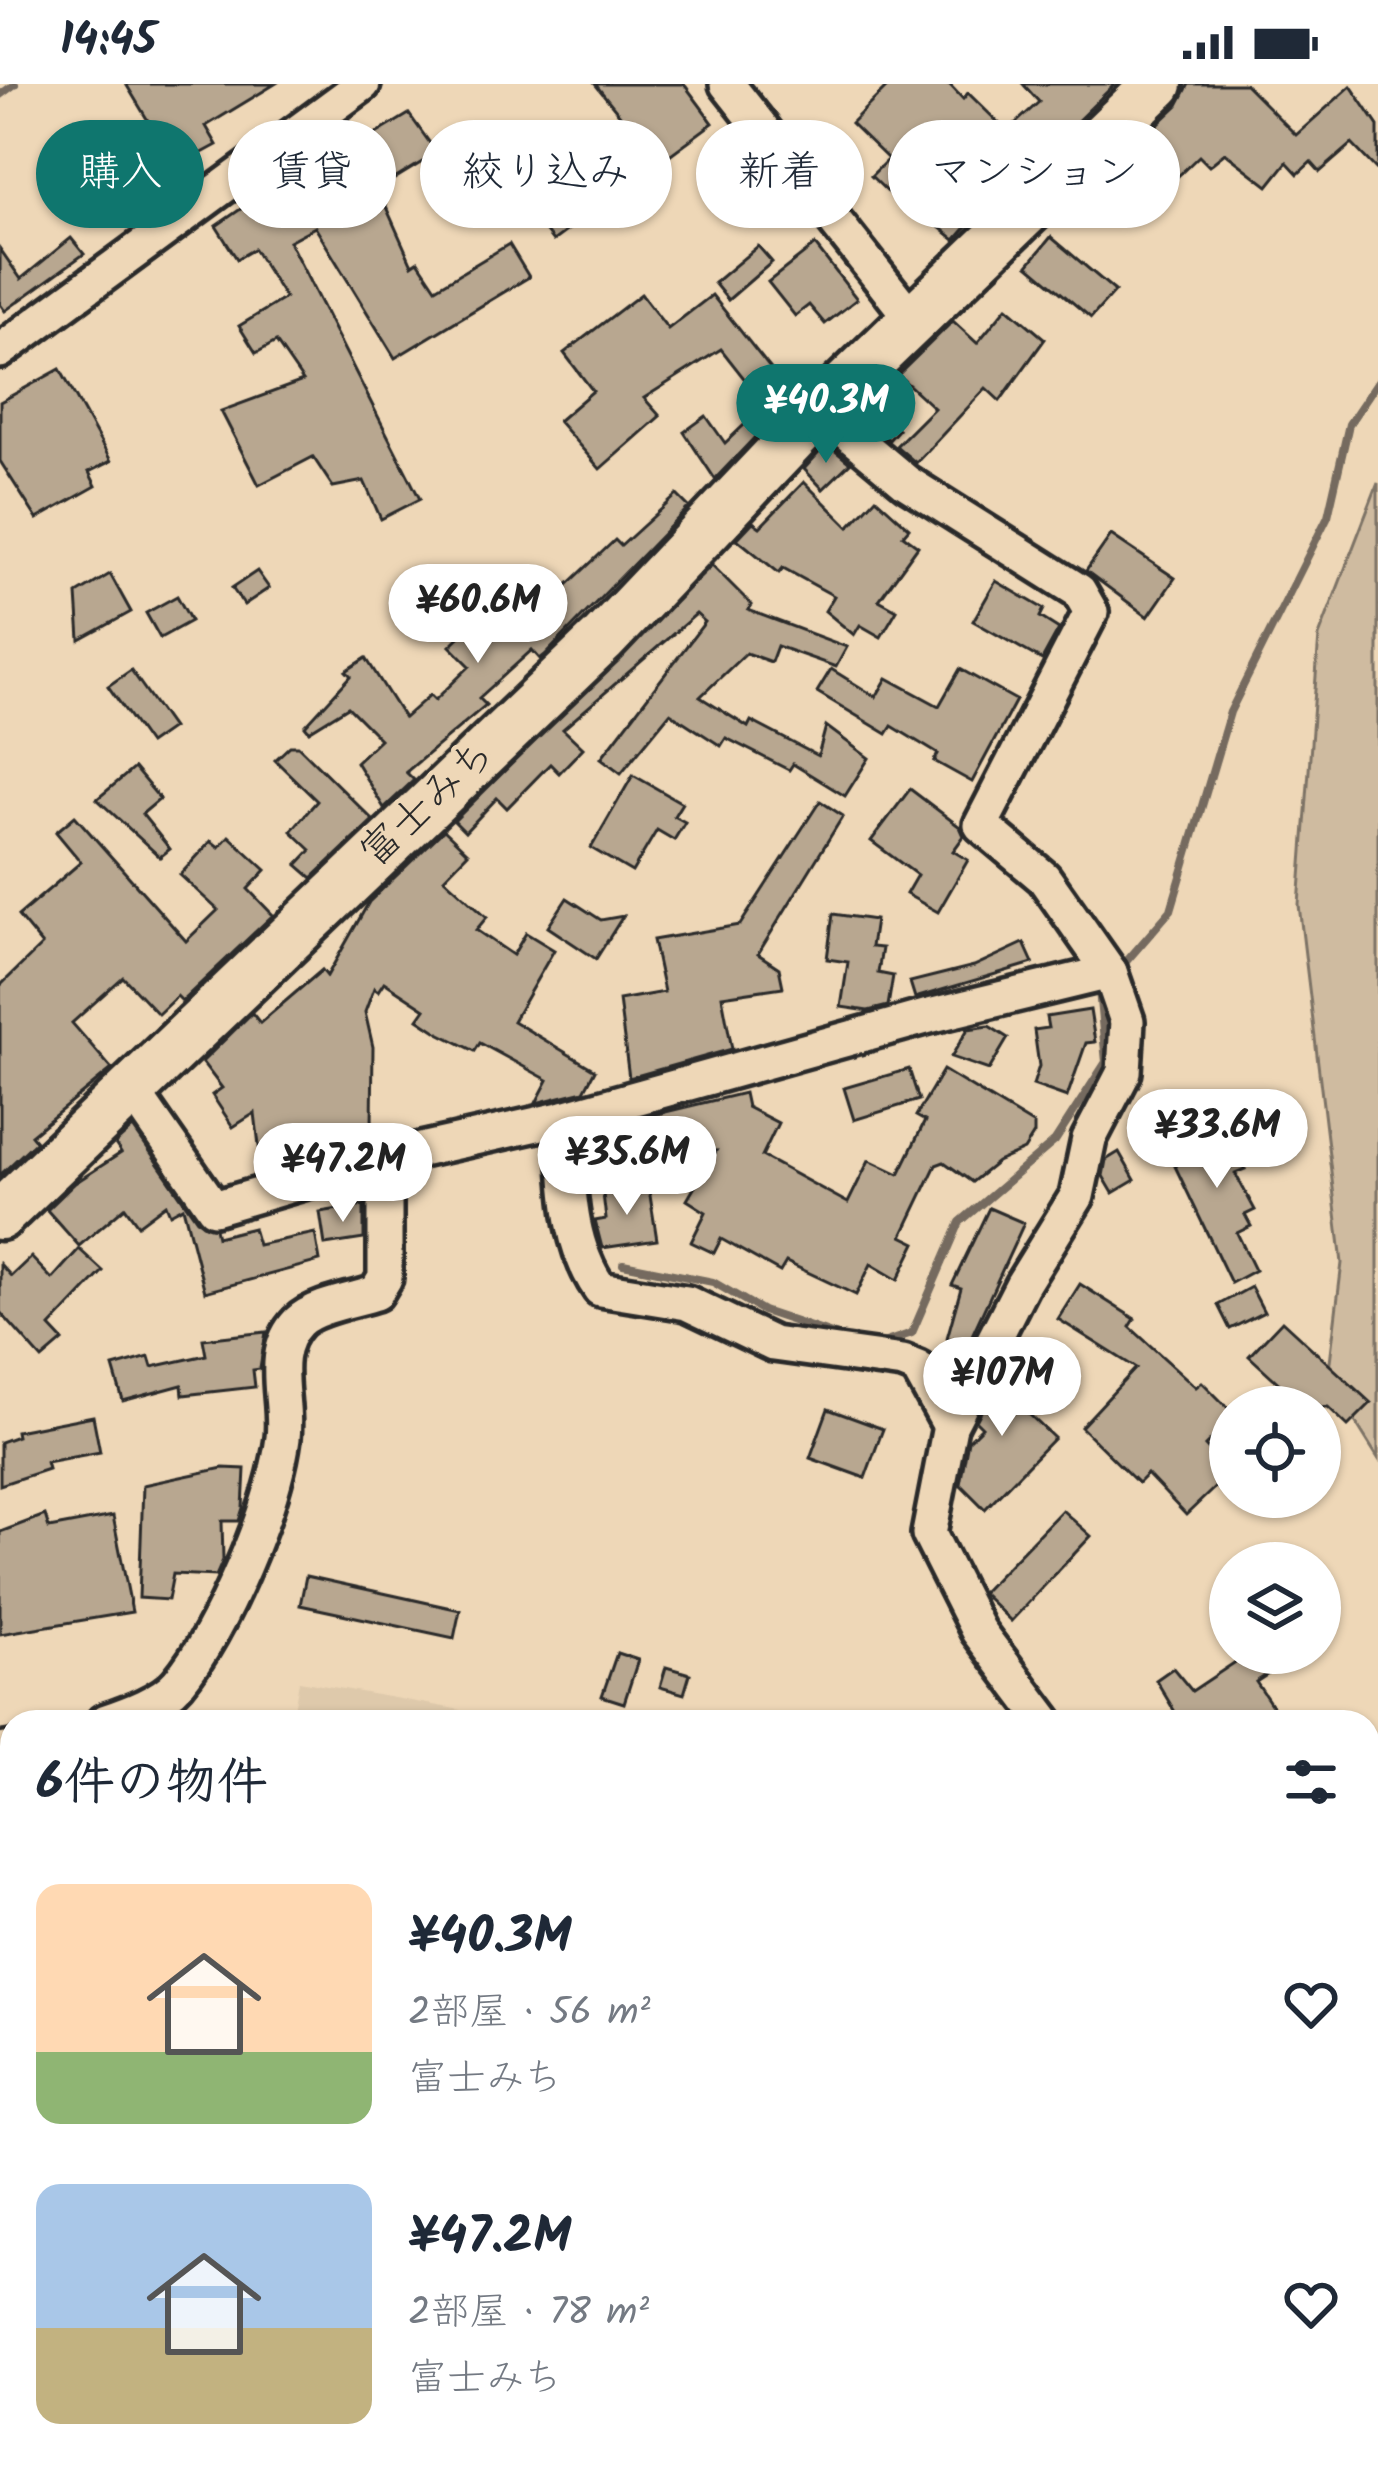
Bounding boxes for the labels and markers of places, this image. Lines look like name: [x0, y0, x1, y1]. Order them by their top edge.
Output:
pin: ¥40.3M: [728, 364, 924, 466]
pin: ¥60.6M: [380, 564, 576, 666]
pin: ¥33.6M: [1119, 1089, 1315, 1191]
pin: ¥35.6M: [529, 1116, 725, 1218]
pin: ¥47.2M: [245, 1123, 441, 1225]
pin: ¥107M: [918, 1337, 1086, 1439]

